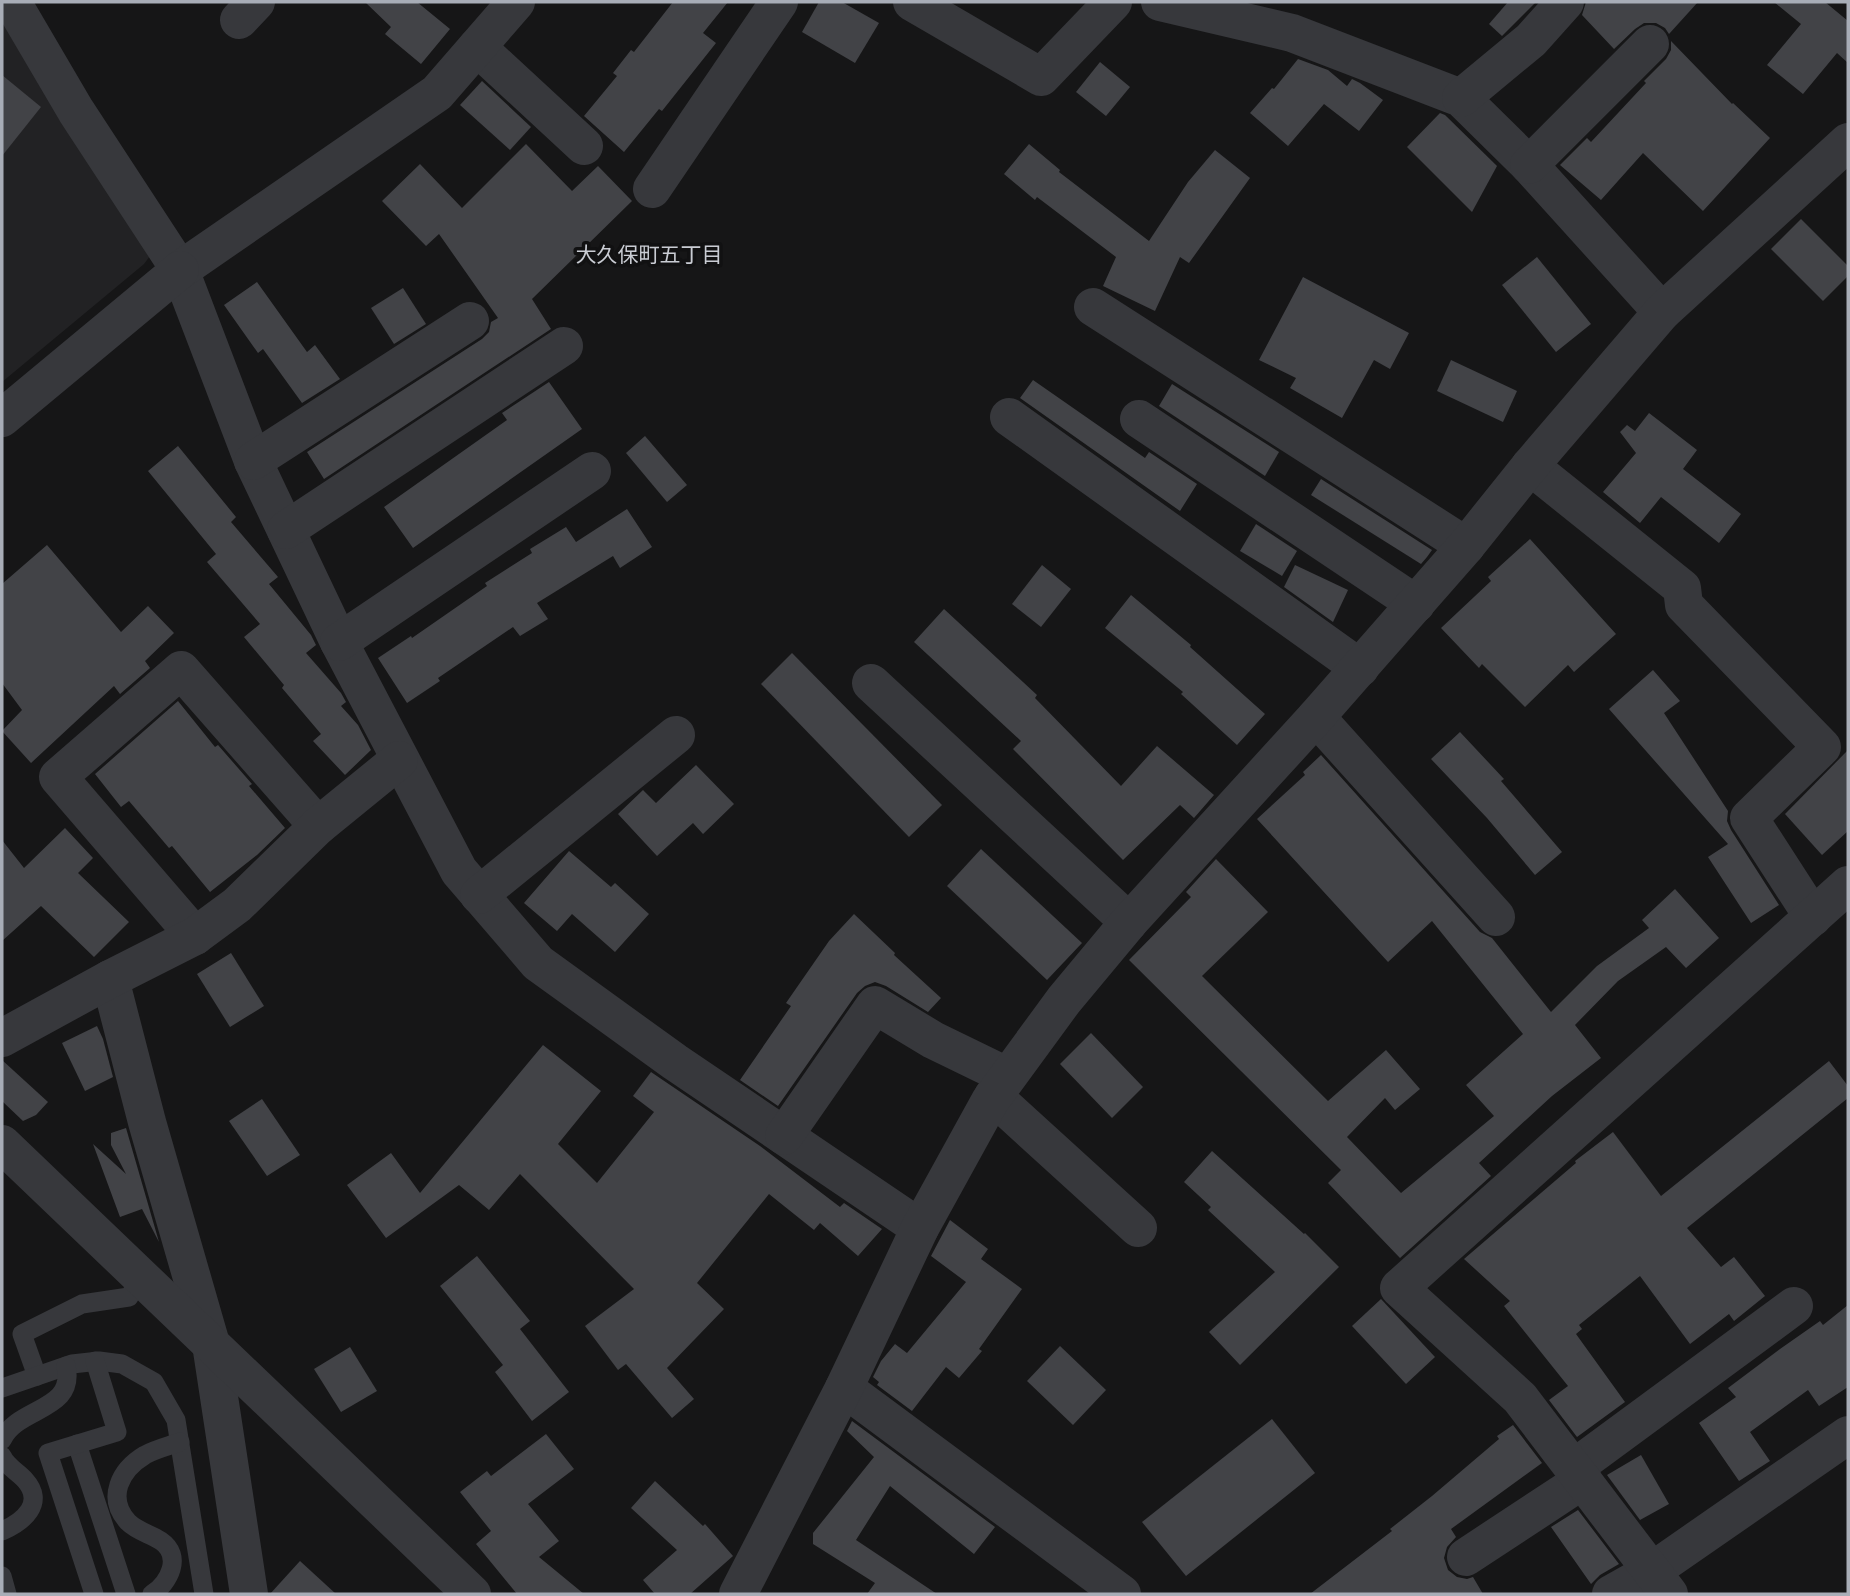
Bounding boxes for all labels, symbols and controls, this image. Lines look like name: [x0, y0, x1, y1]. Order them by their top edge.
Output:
district label: 大久保町五丁目: [576, 240, 723, 268]

